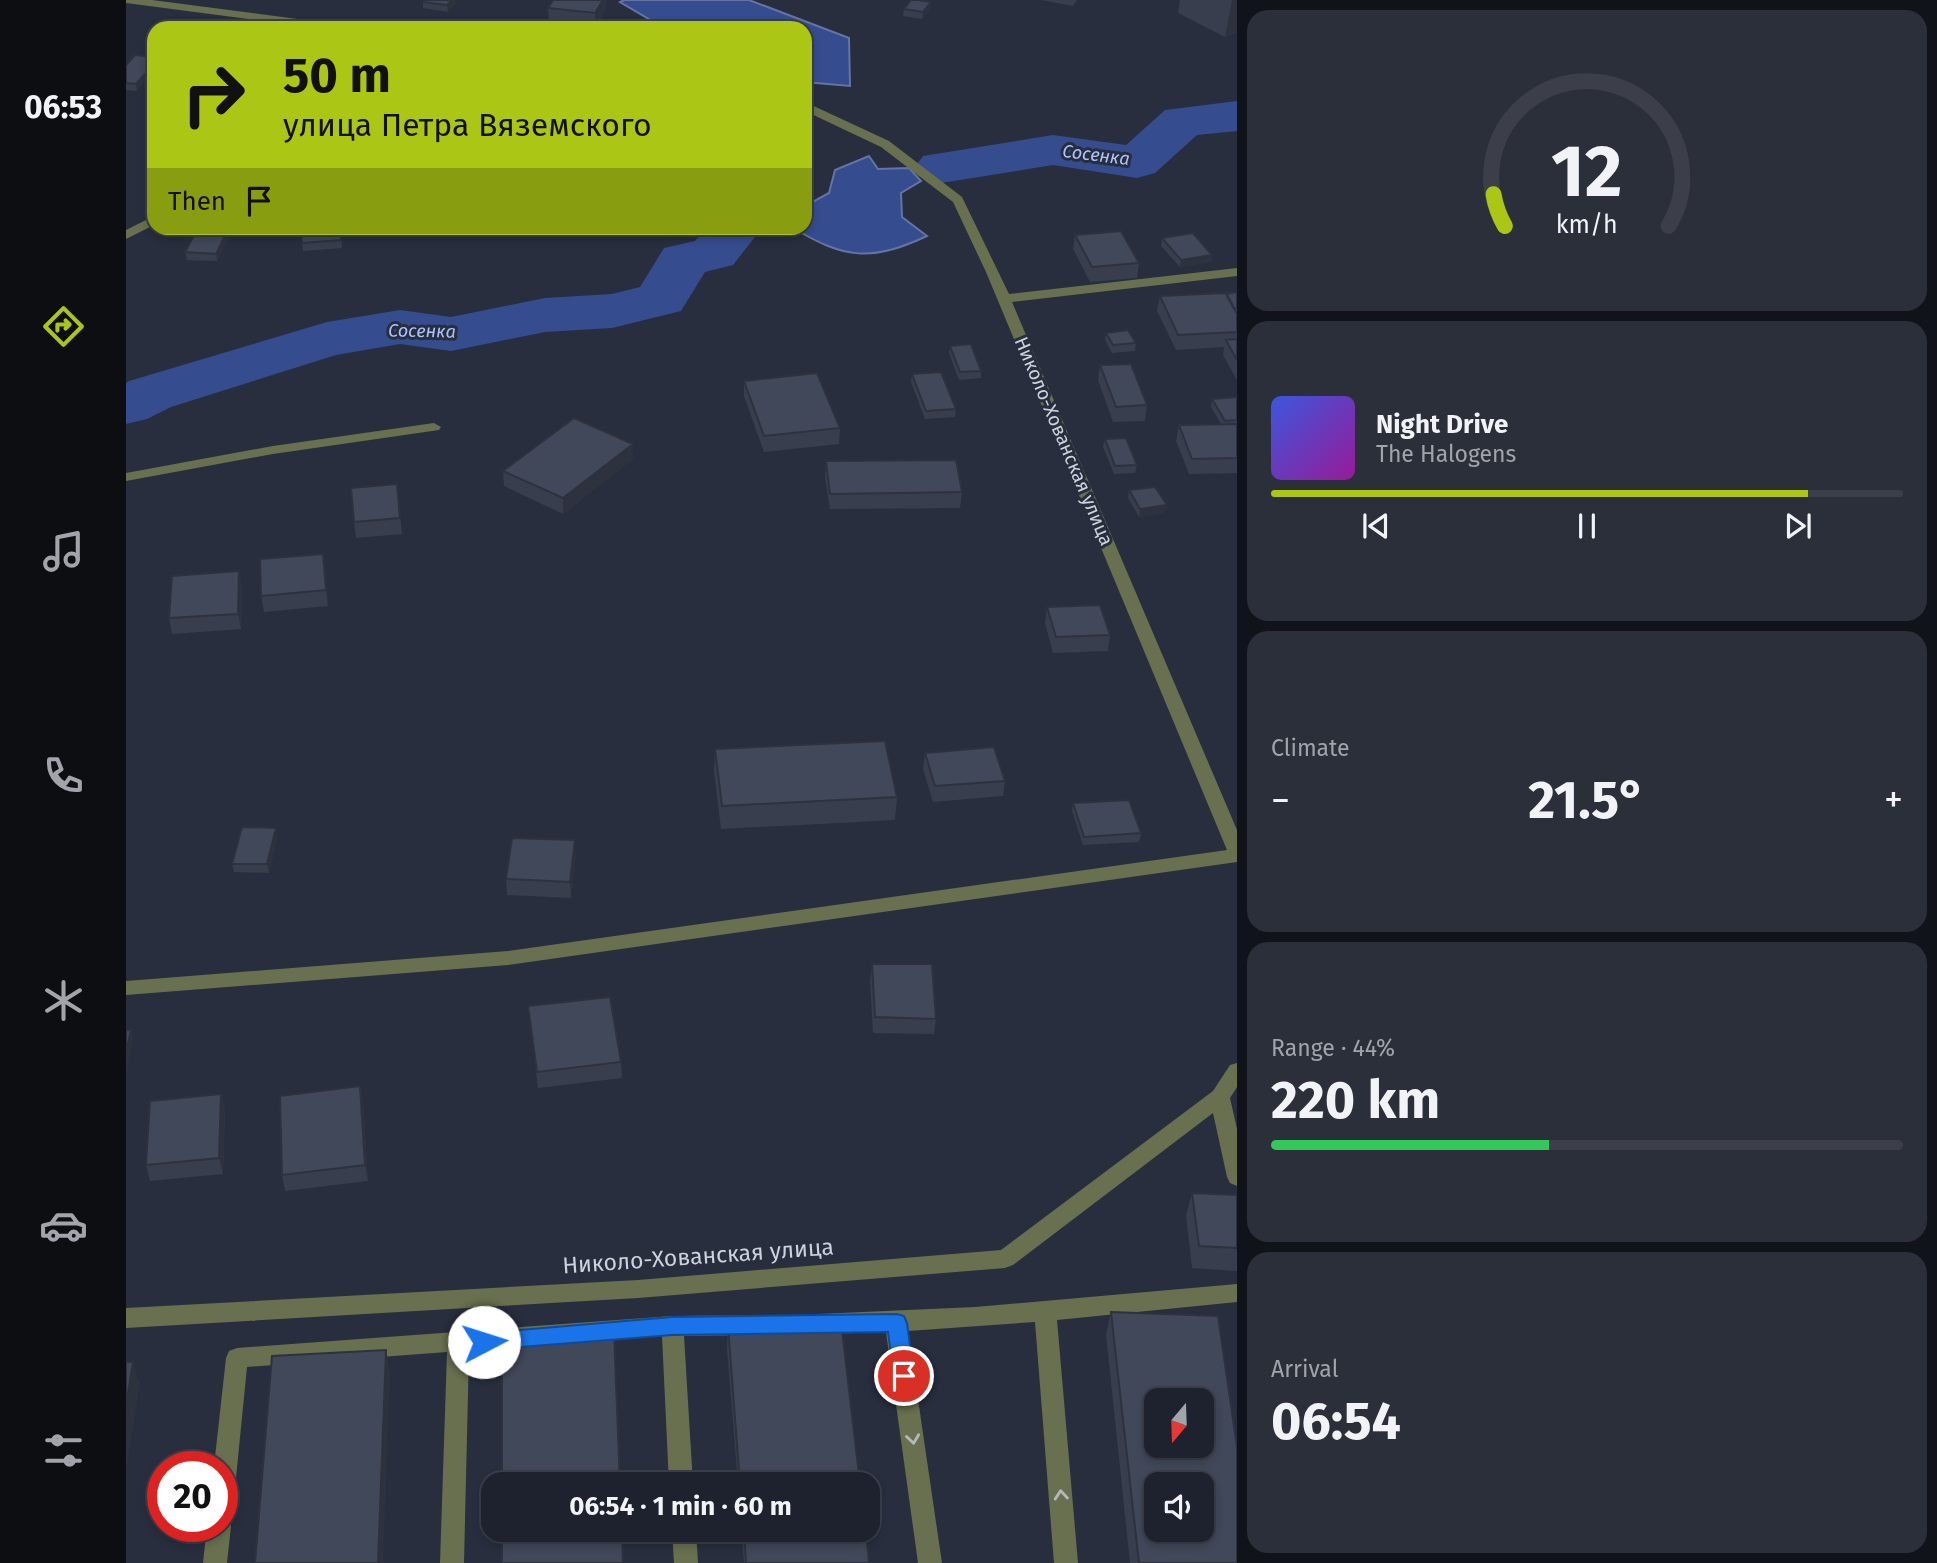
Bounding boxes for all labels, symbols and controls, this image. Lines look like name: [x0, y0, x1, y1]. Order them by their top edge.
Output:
text: 50 m: [283, 46, 391, 105]
icon: right: [168, 49, 259, 140]
text: 06:53: [24, 88, 102, 126]
text: улица Петра Вяземского: [283, 106, 652, 144]
text: 12: [1551, 129, 1623, 216]
water label: Сосенка: [1061, 140, 1131, 170]
icon: arrive: [240, 182, 278, 220]
text: Then: [168, 186, 226, 217]
text: km/h: [1556, 210, 1618, 240]
icon: directions: [39, 302, 88, 351]
water label: Сосенка: [388, 319, 456, 343]
street label: Николо-Хованская улица: [1010, 333, 1118, 549]
text: Night Drive: [1376, 409, 1508, 440]
text: The Halogens: [1376, 440, 1516, 468]
icon: previous: [1357, 507, 1395, 545]
icon: pause: [1568, 507, 1606, 545]
icon: next: [1779, 507, 1817, 545]
icon: music: [39, 527, 88, 576]
text: Climate: [1271, 734, 1350, 762]
icon: phone: [39, 751, 88, 800]
text: 21.5°: [1528, 769, 1646, 832]
text: −: [1271, 777, 1290, 823]
text: +: [1884, 777, 1903, 823]
icon: climate: [39, 976, 88, 1025]
text: Range · 44%: [1271, 1034, 1395, 1062]
text: 220 km: [1271, 1069, 1440, 1132]
icon: car: [39, 1201, 88, 1250]
street label: Николо-Хованская улица: [561, 1233, 835, 1279]
position arrow: [447, 1305, 521, 1379]
pin: [874, 1346, 934, 1406]
text: Arrival: [1271, 1355, 1338, 1383]
icon: arrive: [885, 1357, 923, 1395]
north arrow: [1144, 1388, 1214, 1458]
map controls: [1144, 1388, 1214, 1542]
text: 06:54: [1271, 1390, 1401, 1453]
icon: filters: [39, 1426, 88, 1475]
one-way arrow: [905, 1433, 920, 1445]
speed limit sign: 20: [147, 1451, 238, 1542]
button: sound: [1144, 1472, 1214, 1542]
one-way arrow: [1053, 1489, 1068, 1501]
text: 06:54 · 1 min · 60 m: [569, 1491, 792, 1522]

